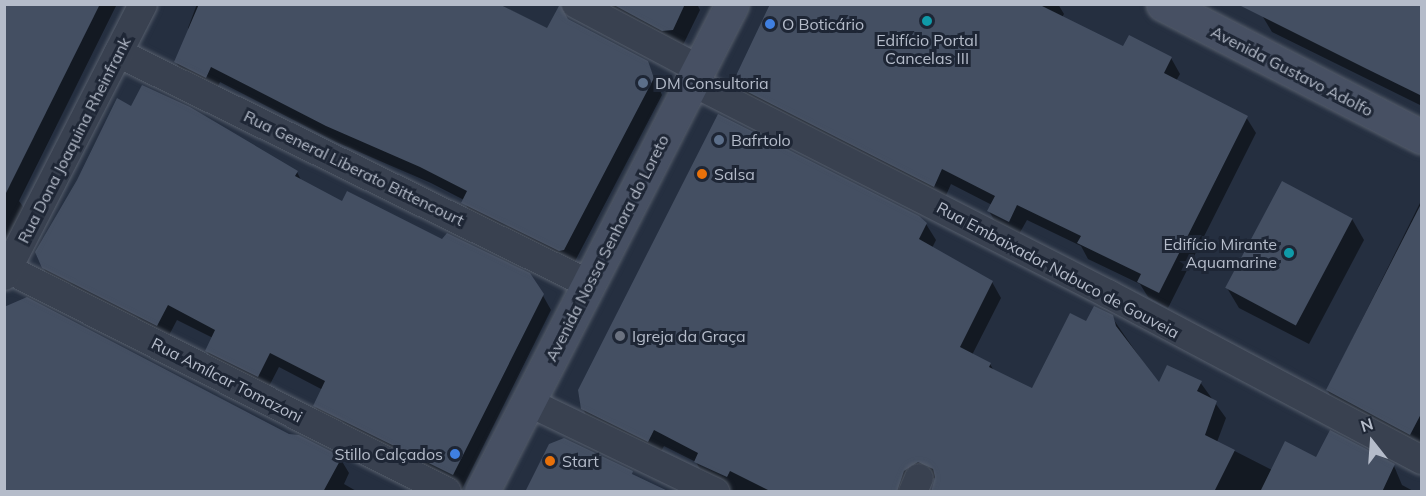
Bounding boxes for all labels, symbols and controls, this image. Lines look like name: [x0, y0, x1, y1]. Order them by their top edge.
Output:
place label: O Boticário: [782, 14, 864, 34]
marker: Edifício Portal Cancelas III: [920, 14, 934, 28]
marker: O Boticário: [763, 17, 777, 31]
street label: Avenida Gustavo Adolfo: [1208, 22, 1376, 120]
place label: Edifício Portal Cancelas III: [876, 30, 978, 68]
street label: Rua Dona Joaquina Rheinfrank: [14, 34, 134, 246]
place label: DM Consultoria: [655, 73, 769, 93]
marker: DM Consultoria: [636, 76, 650, 90]
street label: Rua General Liberato Bittencourt: [241, 106, 467, 230]
place label: Bafrtolo: [731, 130, 791, 150]
street label: Avenida Nossa Senhora do Loreto: [541, 132, 673, 364]
marker: Bafrtolo: [712, 133, 726, 147]
place label: Salsa: [714, 164, 755, 184]
marker: Salsa: [695, 167, 709, 181]
street label: Rua Embaixador Nabuco de Gouveia: [933, 198, 1183, 342]
place label: Edifício Mirante Aquamarine: [1164, 234, 1277, 272]
marker: Edifício Mirante Aquamarine: [1282, 246, 1296, 260]
place label: Igreja da Graça: [632, 326, 746, 346]
marker: Igreja da Graça: [613, 329, 627, 343]
street label: Rua Amílcar Tomazoni: [148, 334, 306, 426]
north arrow: [1342, 412, 1402, 472]
text: N: [1358, 413, 1375, 436]
place label: Stillo Calçados: [335, 444, 443, 464]
marker: Stillo Calçados: [448, 447, 462, 461]
place label: Start: [562, 451, 599, 471]
marker: Start: [543, 454, 557, 468]

